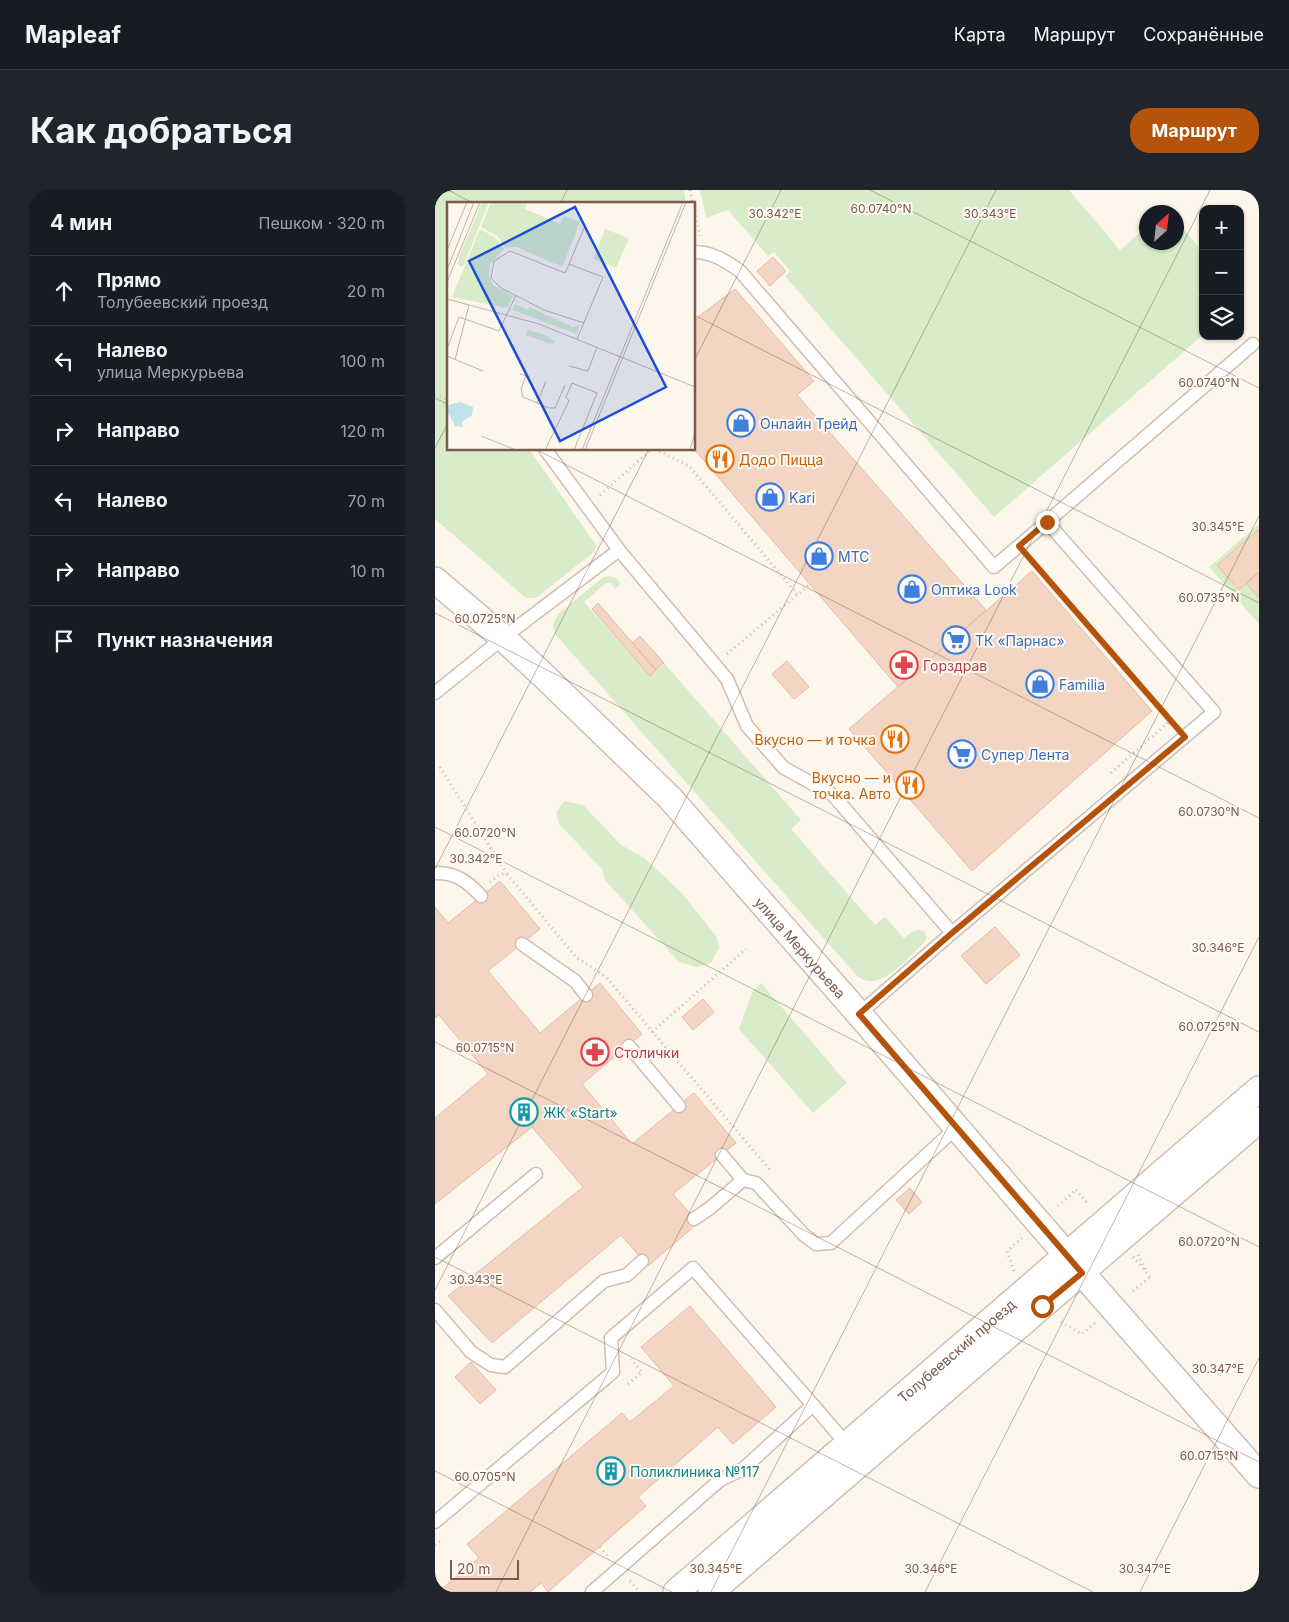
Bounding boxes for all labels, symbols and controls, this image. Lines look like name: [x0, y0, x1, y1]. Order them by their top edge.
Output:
text: Mapleaf: [25, 20, 121, 49]
text: Карта: [954, 24, 1006, 45]
text: Маршрут: [1034, 24, 1115, 45]
text: Сохранённые: [1143, 24, 1264, 45]
button: Маршрут: [1130, 108, 1259, 153]
text: Как добраться: [30, 109, 293, 151]
text: 60.0740°N: [850, 201, 912, 216]
inset map: [447, 202, 695, 450]
north arrow: [1139, 205, 1184, 250]
map controls: [1199, 205, 1244, 340]
button: +: [1199, 205, 1244, 250]
text: 30.342°E: [749, 206, 801, 221]
text: 30.343°E: [964, 206, 1016, 221]
text: 4 мин: [50, 210, 112, 235]
text: Пешком · 320 m: [259, 213, 385, 233]
button: −: [1199, 250, 1244, 295]
text: Прямо: [97, 269, 161, 292]
icon: ahead: [50, 277, 78, 305]
text: 20 m: [347, 281, 385, 301]
text: Толубеевский проезд: [97, 292, 268, 312]
button: layers: [1199, 295, 1244, 340]
text: Налево: [97, 339, 168, 362]
icon: left: [50, 347, 78, 375]
text: 100 m: [340, 351, 385, 371]
text: улица Меркурьева: [97, 362, 244, 382]
text: 60.0740°N: [1178, 375, 1240, 390]
shop icon: Онлайн Трейд: [726, 408, 756, 438]
place label: Онлайн Трейд: [760, 415, 858, 432]
icon: right: [50, 417, 78, 445]
text: Направо: [97, 419, 180, 442]
text: 120 m: [340, 421, 385, 441]
restaurant icon: Додо Пицца: [705, 444, 735, 474]
place label: Додо Пицца: [739, 451, 823, 468]
shop icon: Kari: [755, 482, 785, 512]
icon: left: [50, 487, 78, 515]
text: Налево: [97, 489, 168, 512]
place label: Kari: [789, 489, 815, 506]
text: 70 m: [348, 491, 385, 511]
route end: [1036, 511, 1059, 534]
text: 30.345°E: [1192, 519, 1244, 534]
shop icon: МТС: [804, 541, 834, 571]
place label: МТС: [838, 548, 870, 565]
icon: right: [50, 557, 78, 585]
text: Направо: [97, 559, 180, 582]
text: 10 m: [350, 561, 385, 581]
shop icon: Оптика Look: [897, 574, 927, 604]
place label: Оптика Look: [931, 581, 1017, 598]
text: 60.0735°N: [1178, 590, 1240, 605]
text: 60.0725°N: [454, 611, 516, 626]
supermarket icon: ТК «Парнас»: [941, 625, 971, 655]
icon: arrive: [50, 627, 78, 655]
text: Пункт назначения: [97, 629, 273, 652]
place label: ТК «Парнас»: [975, 632, 1065, 649]
pharmacy icon: Горздрав: [889, 650, 919, 680]
place label: Горздрав: [923, 657, 987, 674]
shop icon: Familia: [1025, 669, 1055, 699]
place label: Familia: [1059, 676, 1105, 693]
restaurant icon: Вкусно — и точка: [880, 724, 910, 754]
place label: Вкусно — и точка: [755, 731, 876, 748]
supermarket icon: Супер Лента: [947, 739, 977, 769]
place label: Супер Лента: [981, 746, 1069, 763]
place label: Вкусно — и точка. Авто: [812, 769, 891, 802]
restaurant icon: Вкусно — и точка. Авто: [895, 770, 925, 800]
text: 60.0730°N: [1178, 804, 1240, 819]
text: 60.0720°N: [454, 825, 516, 840]
text: 30.342°E: [450, 851, 502, 866]
street label: улица Меркурьева: [752, 893, 849, 1001]
text: 30.346°E: [1191, 940, 1245, 955]
text: 60.0725°N: [1178, 1019, 1240, 1034]
pharmacy icon: Столички: [580, 1037, 610, 1067]
text: 60.0715°N: [456, 1040, 514, 1055]
place label: Столички: [614, 1044, 679, 1061]
building icon: ЖК «Start»: [509, 1097, 539, 1127]
place label: ЖК «Start»: [543, 1104, 618, 1121]
text: 60.0720°N: [1178, 1234, 1240, 1249]
text: 30.343°E: [450, 1272, 502, 1287]
street label: Толубеевский проезд: [894, 1295, 1019, 1406]
route start: [1031, 1295, 1054, 1318]
text: 30.347°E: [1192, 1361, 1244, 1376]
text: 60.0715°N: [1180, 1448, 1238, 1463]
building icon: Поликлиника №117: [596, 1456, 626, 1486]
place label: Поликлиника №117: [630, 1463, 760, 1480]
text: 60.0705°N: [454, 1469, 516, 1484]
scale bar: [450, 1557, 519, 1580]
text: 20 m: [457, 1560, 491, 1577]
text: 30.345°E: [690, 1561, 742, 1576]
text: 30.346°E: [904, 1561, 958, 1576]
text: 30.347°E: [1119, 1561, 1171, 1576]

